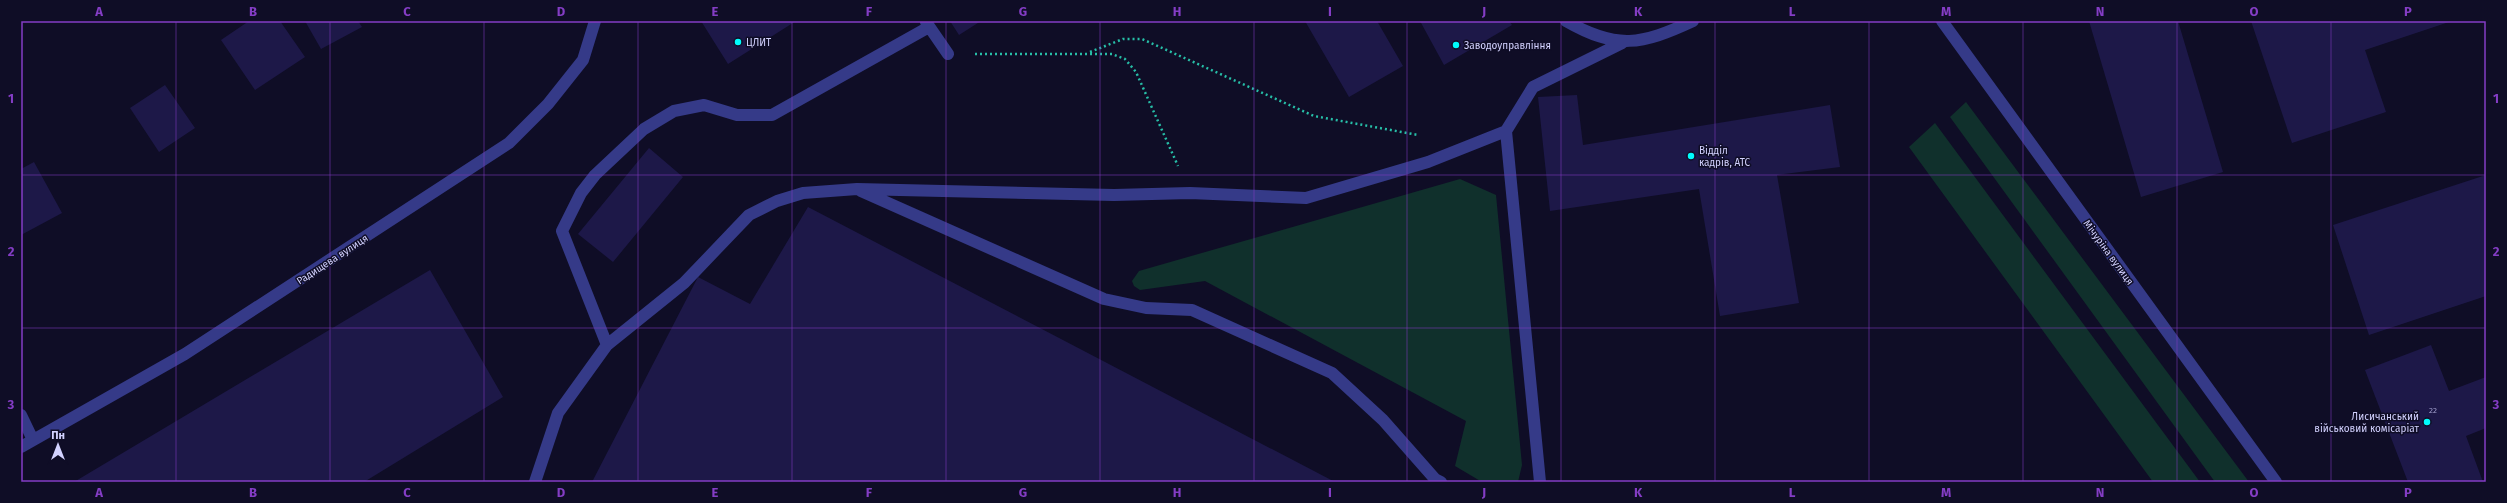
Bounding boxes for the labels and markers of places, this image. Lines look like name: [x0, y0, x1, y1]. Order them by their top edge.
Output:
marker: ЦЛИТ: [733, 37, 743, 47]
place label: ЦЛИТ: [746, 37, 772, 49]
place label: Заводоуправління: [1464, 39, 1551, 52]
marker: Заводоуправління: [1451, 40, 1461, 50]
place label: Відділ кадрів, АТС: [1699, 144, 1751, 169]
marker: Відділ кадрів, АТС: [1686, 151, 1696, 161]
place label: Лисичанський військовий комісаріат: [2314, 411, 2419, 435]
marker: Лисичанський військовий комісаріат: [2422, 417, 2432, 427]

